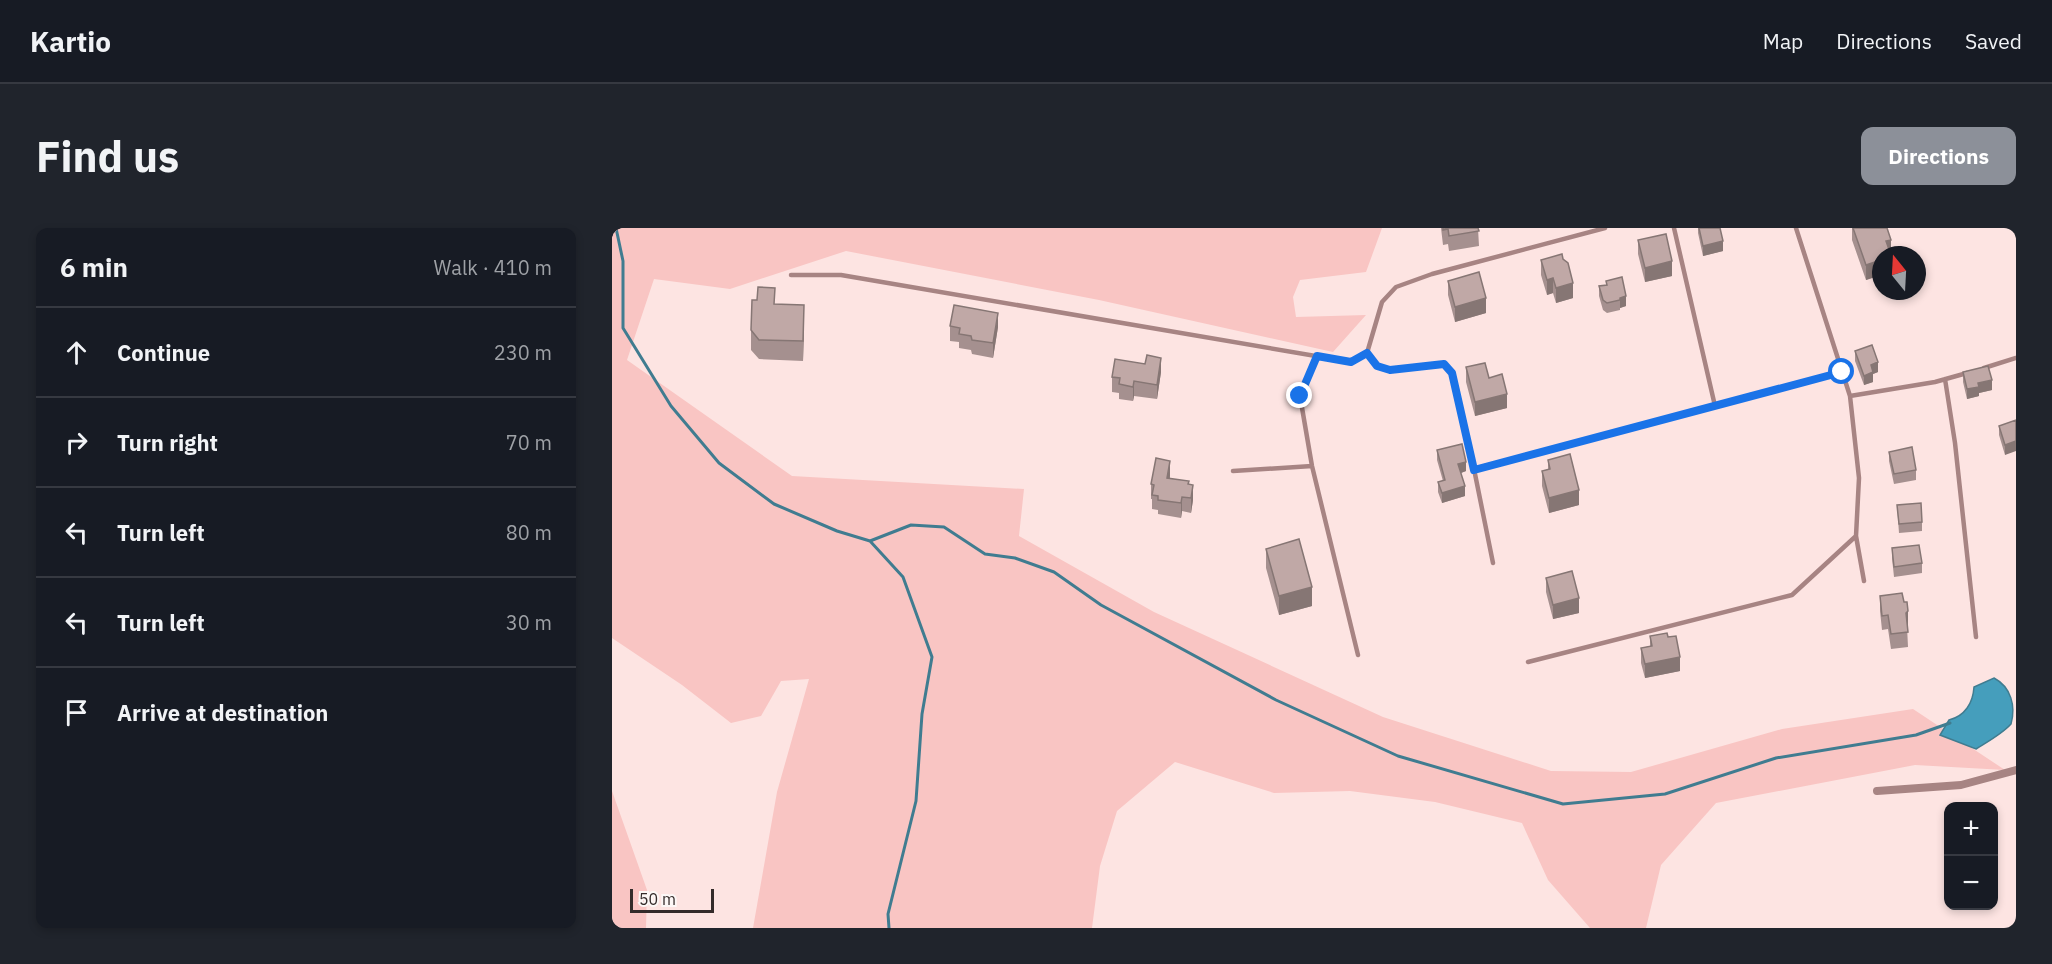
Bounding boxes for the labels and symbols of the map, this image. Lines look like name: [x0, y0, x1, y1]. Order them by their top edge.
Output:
north arrow: [1872, 246, 1926, 300]
route start: [1828, 358, 1854, 384]
route end: [1286, 382, 1312, 408]
scale bar: [630, 886, 714, 914]

